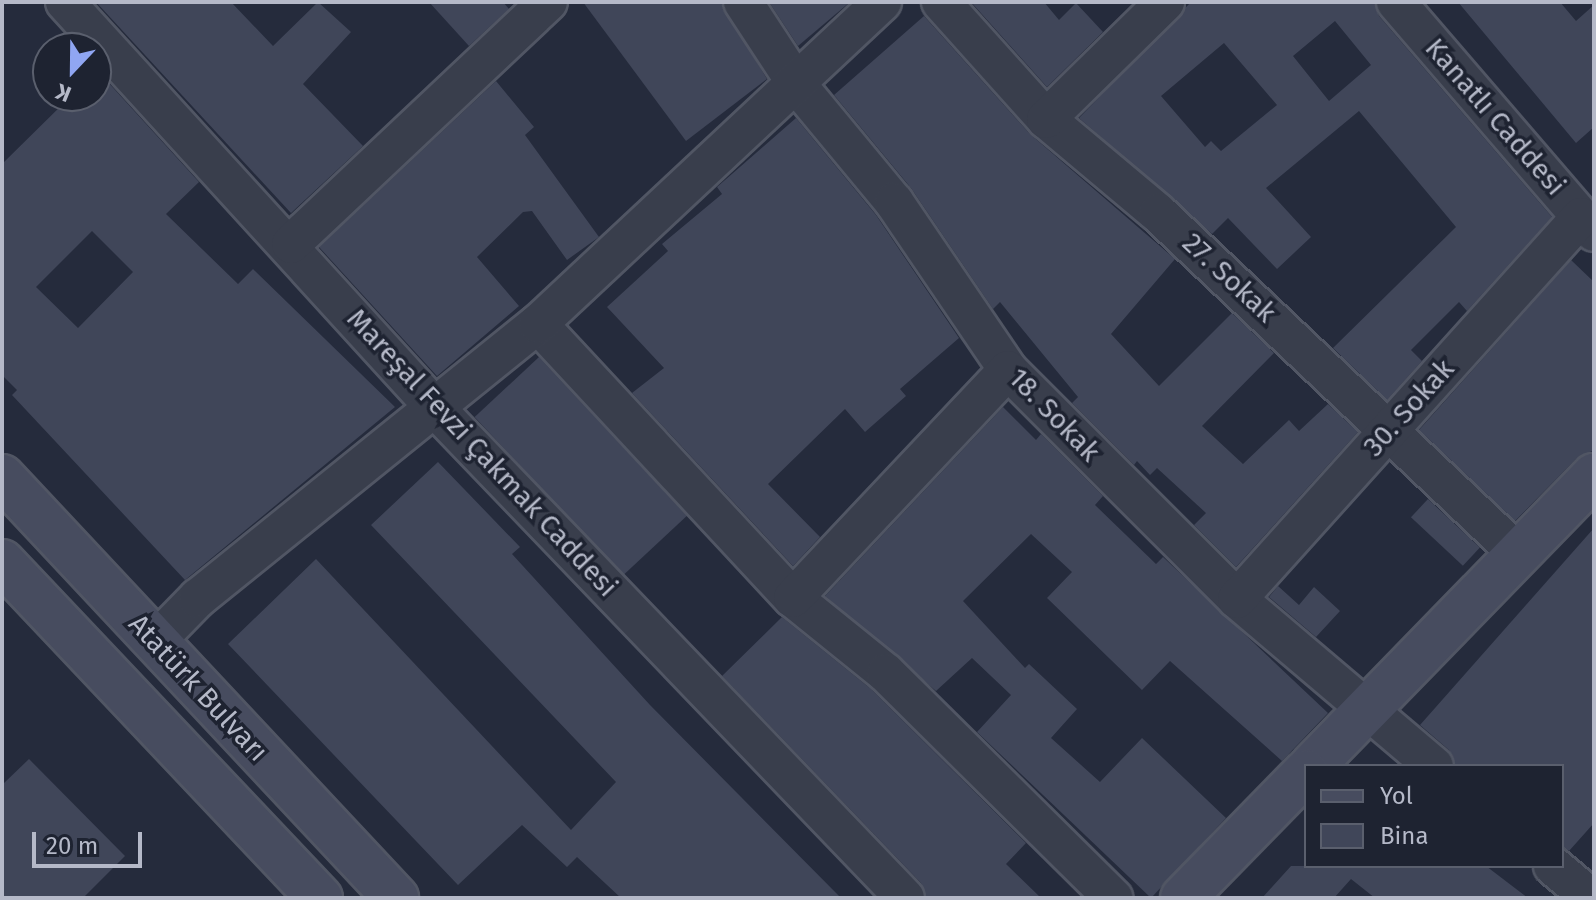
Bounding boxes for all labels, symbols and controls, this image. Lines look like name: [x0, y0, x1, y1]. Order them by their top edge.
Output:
north arrow: [32, 32, 112, 112]
street label: Kanatlı Caddesi: [1418, 32, 1572, 202]
text: K: [52, 78, 75, 108]
street label: 27. Sokak: [1175, 226, 1283, 330]
street label: Mareşal Fevzi Çakmak Caddesi: [340, 302, 624, 604]
street label: 30. Sokak: [1357, 353, 1461, 463]
street label: 18. Sokak: [1001, 361, 1107, 469]
street label: Atatürk Bulvarı: [121, 608, 275, 768]
legend: [1304, 764, 1564, 868]
text: Yol: [1380, 782, 1413, 810]
scale bar: [36, 816, 146, 866]
text: Bina: [1380, 822, 1428, 850]
text: 20 m: [46, 832, 98, 860]

